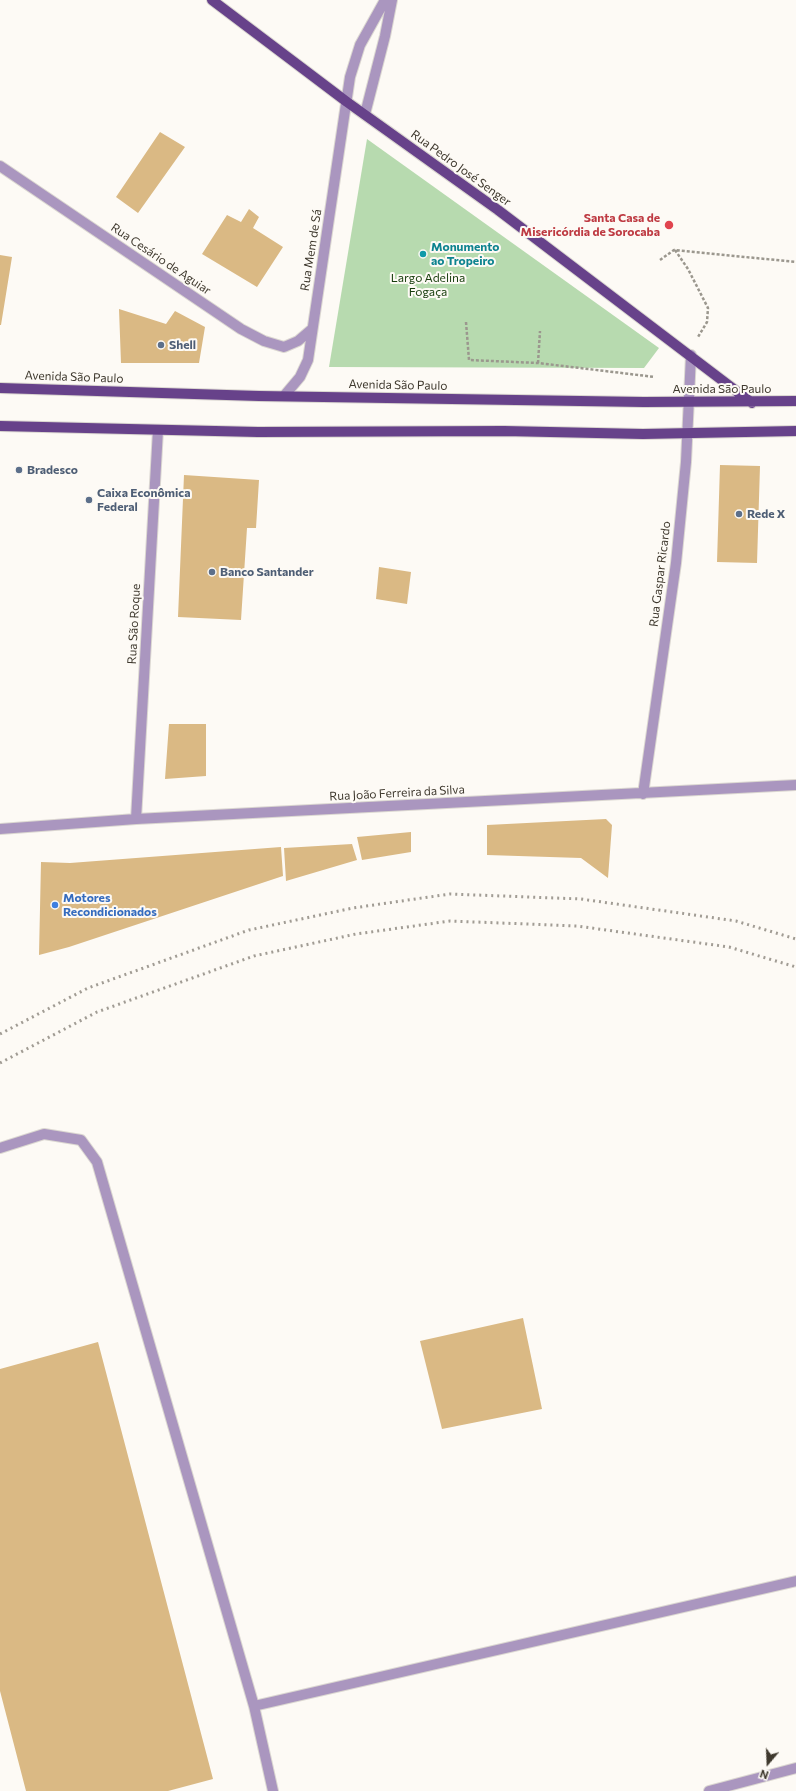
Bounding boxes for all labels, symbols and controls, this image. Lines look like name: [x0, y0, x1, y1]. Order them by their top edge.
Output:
street label: Rua Pedro José Senger: [408, 127, 514, 209]
street label: Rua Mem de Sá: [297, 208, 325, 292]
place label: Santa Casa de Misericórdia de Sorocaba: [521, 211, 660, 239]
marker: Santa Casa de Misericórdia de Sorocaba: [663, 219, 675, 231]
street label: Rua Cesário de Aguiar: [108, 220, 214, 298]
place label: Monumento ao Tropeiro: [431, 240, 499, 268]
marker: Monumento ao Tropeiro: [418, 249, 428, 259]
park label: Largo Adelina Fogaça: [391, 271, 465, 299]
place label: Shell: [169, 338, 196, 352]
marker: Shell: [156, 340, 166, 350]
street label: Avenida São Paulo: [24, 368, 124, 386]
street label: Avenida São Paulo: [348, 377, 448, 393]
street label: Avenida São Paulo: [672, 382, 772, 396]
place label: Bradesco: [27, 463, 78, 477]
marker: Bradesco: [14, 465, 24, 475]
place label: Caixa Econômica Federal: [97, 486, 190, 514]
marker: Caixa Econômica Federal: [84, 495, 94, 505]
place label: Rede X: [747, 507, 785, 521]
marker: Rede X: [734, 509, 744, 519]
street label: Rua Gaspar Ricardo: [646, 520, 674, 628]
place label: Banco Santander: [220, 565, 314, 579]
marker: Banco Santander: [207, 567, 217, 577]
street label: Rua São Roque: [125, 583, 143, 665]
street label: Rua João Ferreira da Silva: [329, 782, 465, 804]
place label: Motores Recondicionados: [63, 891, 157, 919]
marker: Motores Recondicionados: [50, 900, 60, 910]
north arrow: [748, 1743, 788, 1783]
text: N: [758, 1767, 770, 1782]

